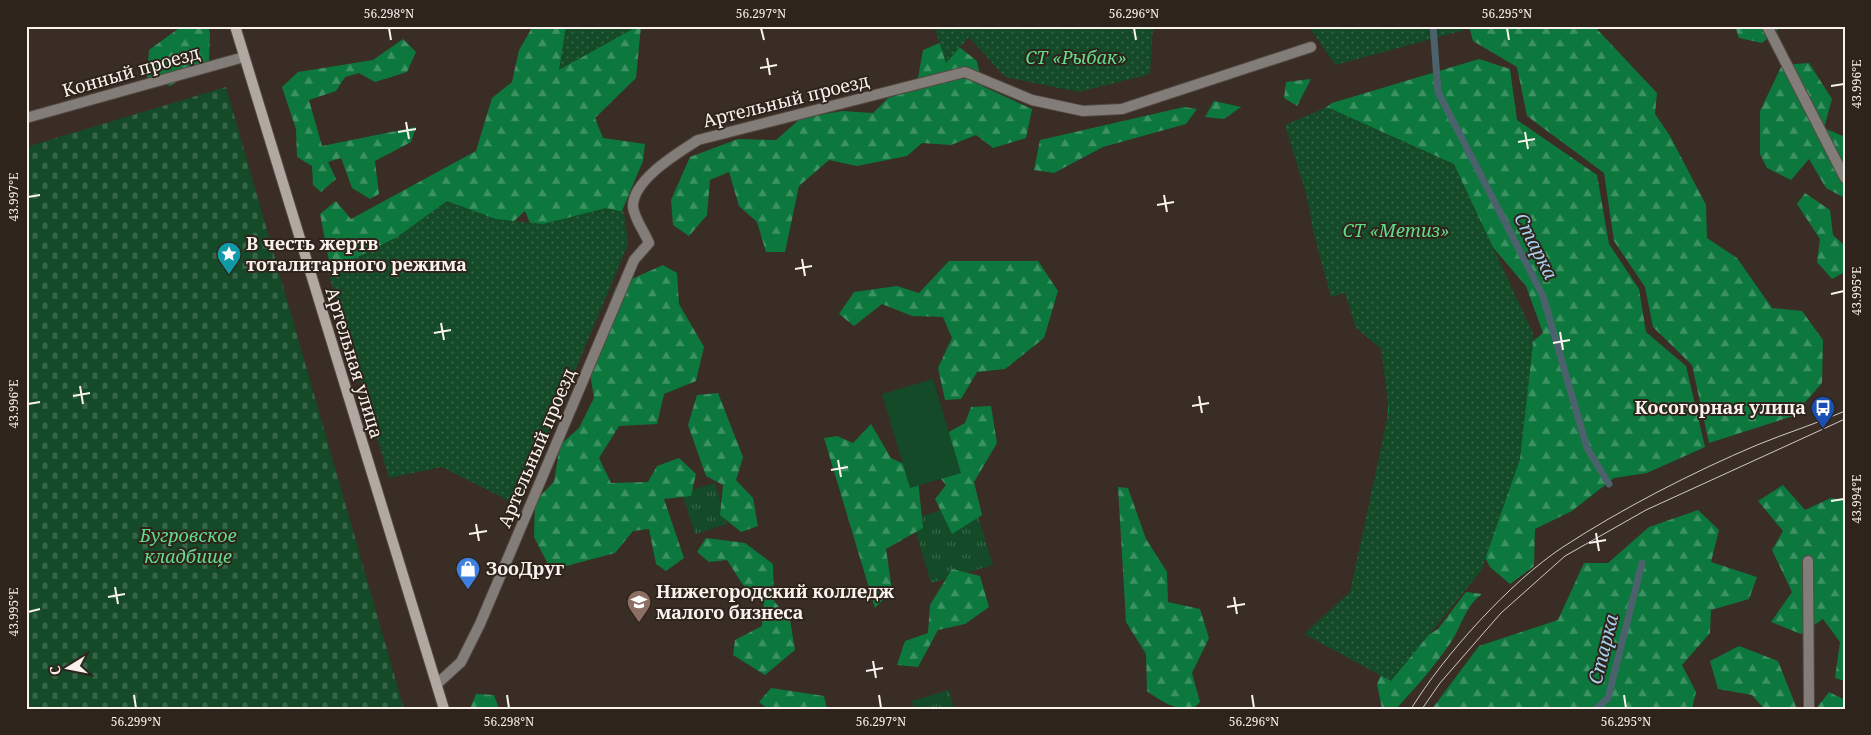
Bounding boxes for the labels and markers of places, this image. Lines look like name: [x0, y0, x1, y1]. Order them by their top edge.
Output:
place label: В честь жертв тоталитарного режима: [246, 231, 467, 276]
place icon: В честь жертв тоталитарного режима: [216, 241, 242, 275]
place label: Косогорная улица: [1634, 395, 1806, 419]
bus stop icon: Косогорная улица: [1810, 395, 1836, 429]
shop icon: ЗооДруг: [455, 556, 481, 590]
place label: ЗооДруг: [486, 556, 564, 580]
place label: Нижегородский колледж малого бизнеса: [656, 579, 894, 624]
school or university icon: Нижегородский колледж малого бизнеса: [626, 589, 652, 623]

